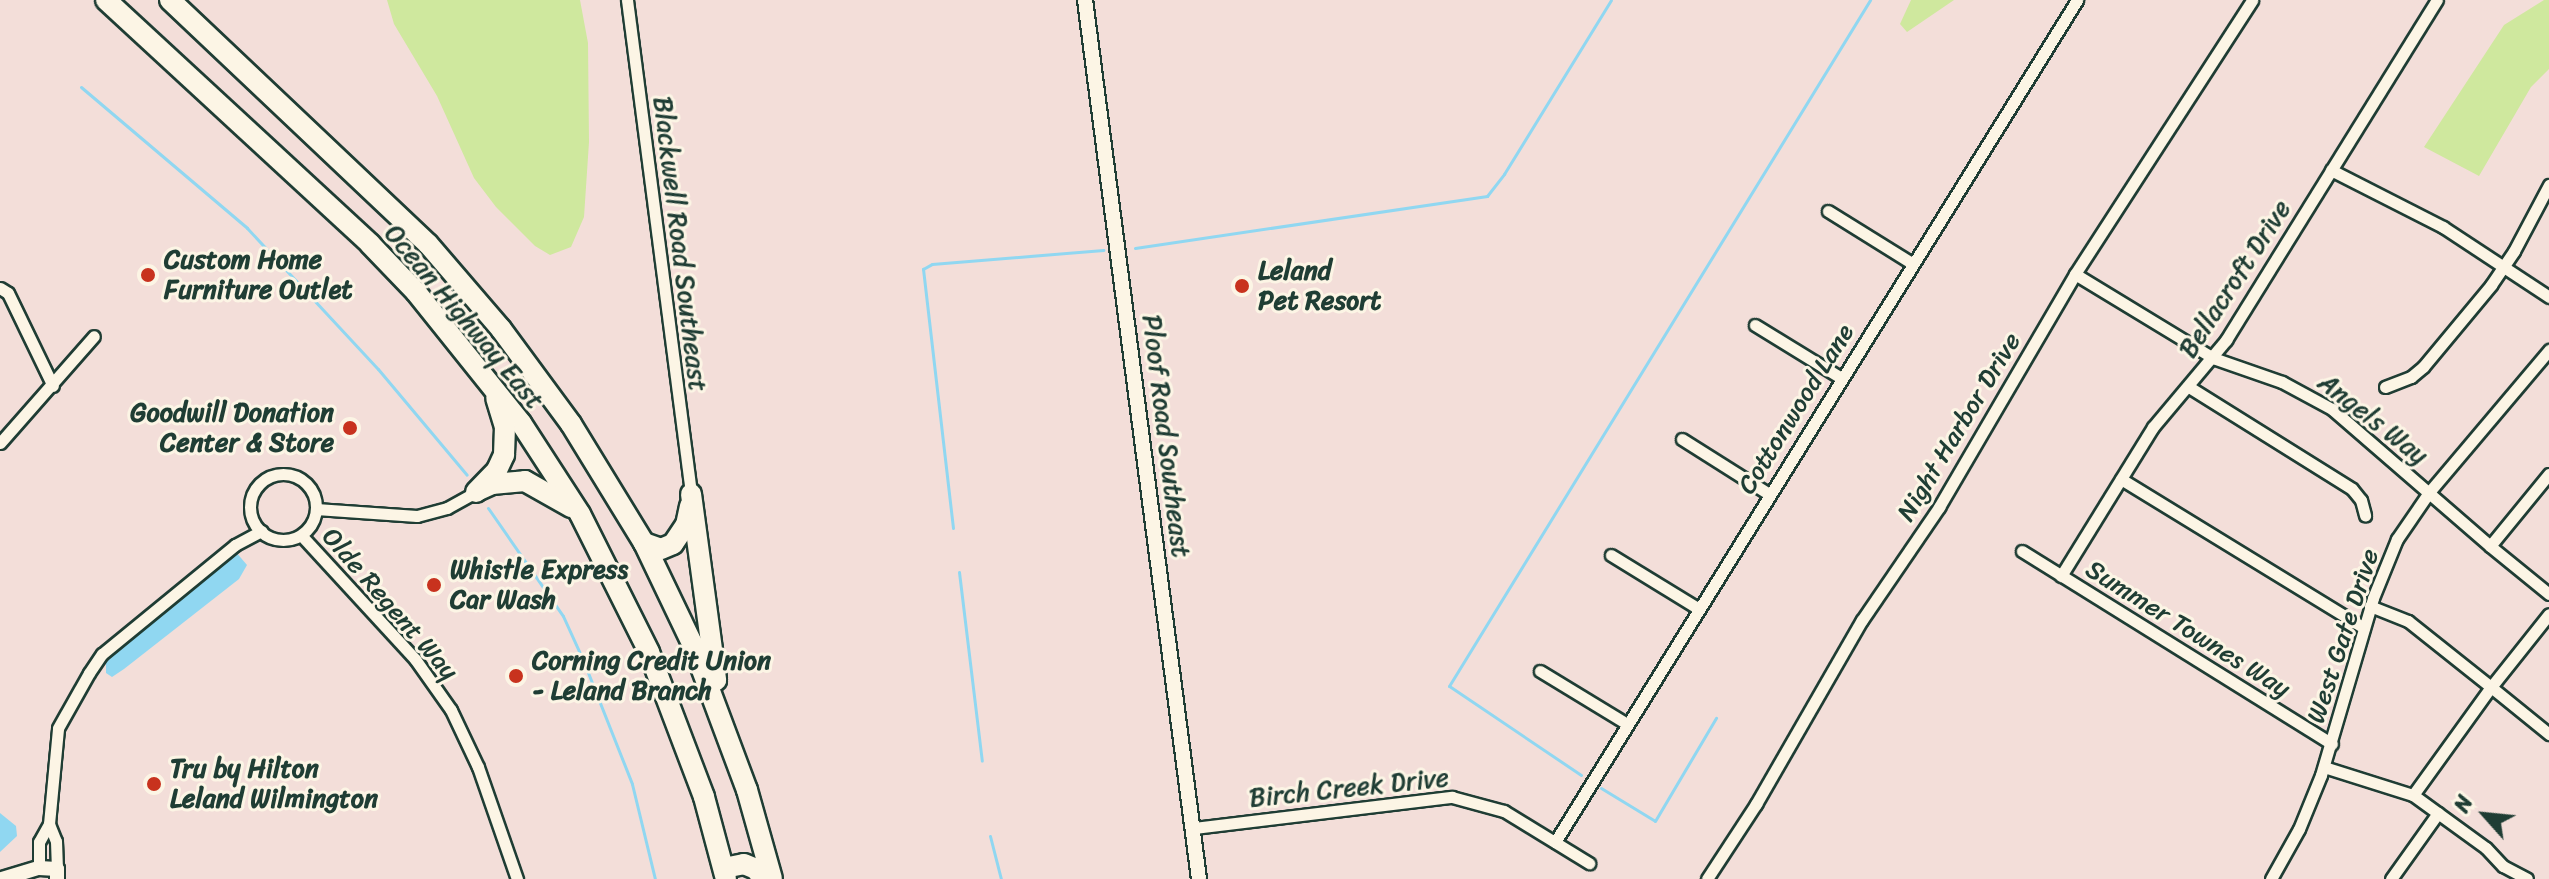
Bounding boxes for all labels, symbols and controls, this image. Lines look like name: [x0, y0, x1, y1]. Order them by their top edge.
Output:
street label: Blackwell Road Southeast: [647, 96, 713, 392]
street label: Bellacroft Drive: [2172, 194, 2298, 364]
street label: Ocean Highway East: [378, 218, 550, 416]
place label: Custom Home Furniture Outlet: [164, 244, 353, 306]
place label: Leland Pet Resort: [1258, 255, 1381, 316]
marker: Custom Home Furniture Outlet: [139, 266, 157, 284]
marker: Leland Pet Resort: [1233, 277, 1251, 295]
street label: Ploof Road Southeast: [1136, 312, 1196, 560]
street label: Cottonwood Lane: [1731, 318, 1861, 500]
street label: Night Harbor Drive: [1890, 327, 2028, 527]
street label: Angels Way: [2312, 367, 2434, 471]
place label: Goodwill Donation Center & Store: [129, 397, 334, 458]
marker: Goodwill Donation Center & Store: [341, 419, 359, 437]
street label: Olde Regent Way: [315, 521, 465, 687]
street label: West Gate Drive: [2300, 544, 2386, 728]
street label: Summer Townes Way: [2080, 553, 2296, 705]
place label: Whistle Express Car Wash: [450, 554, 630, 616]
marker: Whistle Express Car Wash: [425, 576, 443, 594]
place label: Corning Credit Union - Leland Branch: [532, 645, 771, 706]
marker: Corning Credit Union - Leland Branch: [507, 667, 525, 685]
place label: Tru by Hilton Leland Wilmington: [170, 753, 378, 814]
street label: Birch Creek Drive: [1248, 762, 1450, 814]
marker: Tru by Hilton Leland Wilmington: [145, 775, 163, 793]
north arrow: [2445, 775, 2525, 855]
text: N: [2442, 788, 2484, 820]

